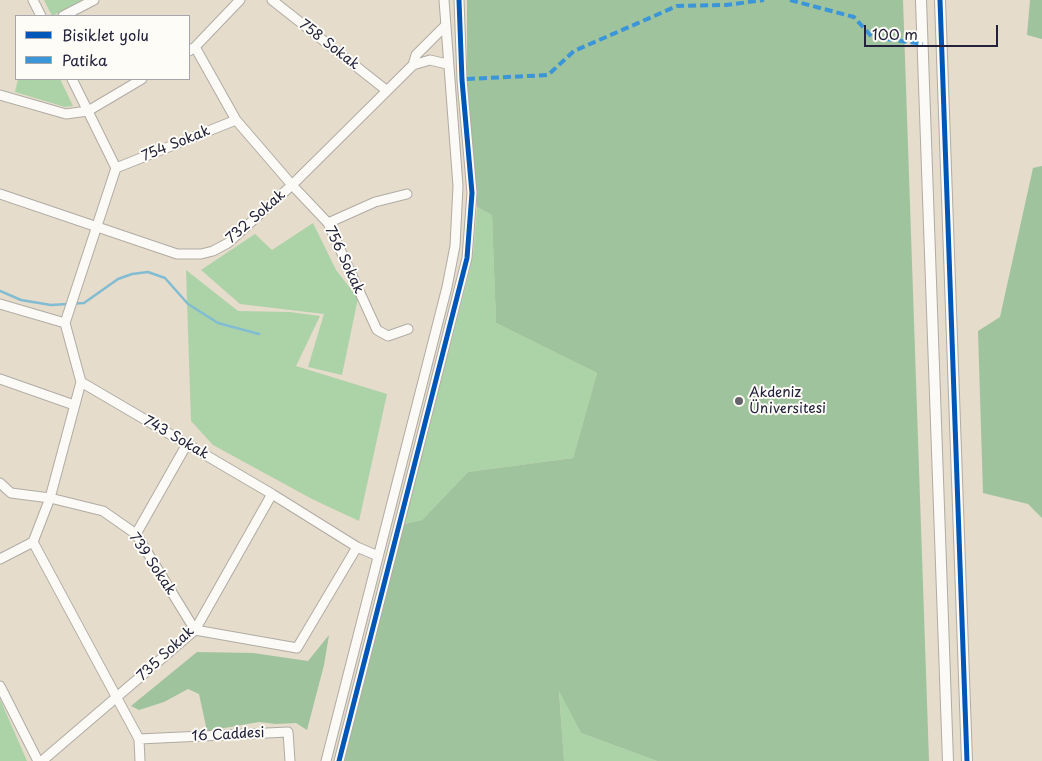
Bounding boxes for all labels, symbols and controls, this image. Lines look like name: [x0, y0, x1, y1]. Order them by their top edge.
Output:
legend: [15, 15, 190, 80]
scale bar: [867, 15, 1001, 47]
street label: 758 Sokak: [296, 16, 362, 74]
text: 100 m: [872, 22, 918, 45]
text: Bisiklet yolu: [62, 23, 149, 46]
text: Patika: [62, 48, 107, 71]
street label: 754 Sokak: [139, 123, 213, 165]
street label: 732 Sokak: [223, 187, 289, 247]
street label: 756 Sokak: [321, 224, 367, 296]
place label: Akdeniz Üniversitesi: [749, 385, 826, 418]
marker: Akdeniz Üniversitesi: [733, 395, 745, 407]
street label: 743 Sokak: [141, 413, 211, 463]
street label: 739 Sokak: [125, 530, 179, 598]
street label: 735 Sokak: [134, 623, 198, 685]
street label: 16 Caddesi: [191, 725, 265, 745]

